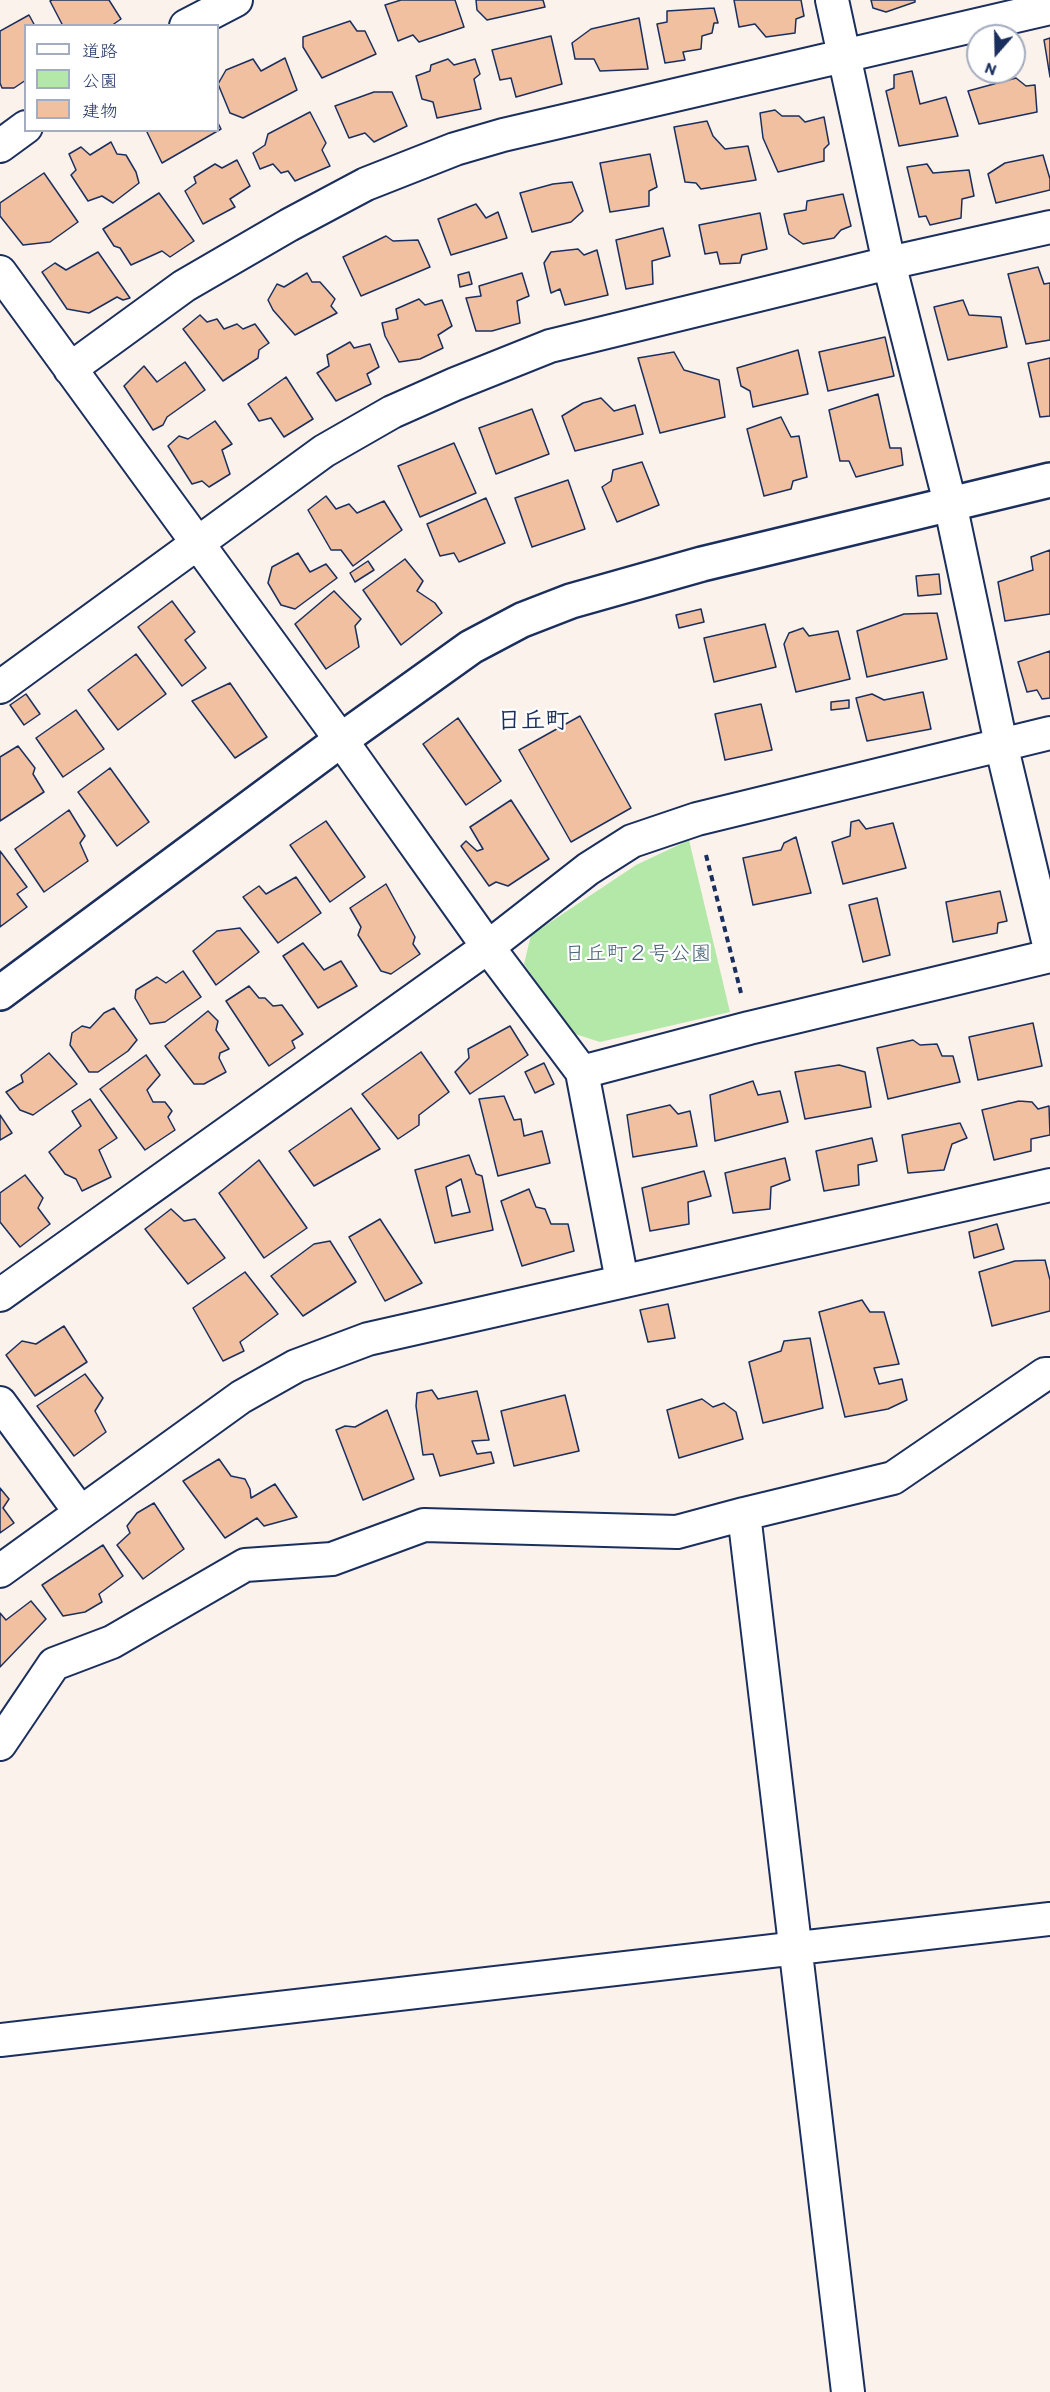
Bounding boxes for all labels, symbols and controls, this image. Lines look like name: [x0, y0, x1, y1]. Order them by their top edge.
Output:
legend: [24, 24, 219, 132]
north arrow: [966, 24, 1026, 84]
text: 道路: [82, 40, 118, 62]
text: N: [982, 59, 999, 80]
text: 公園: [82, 70, 118, 92]
text: 建物: [82, 100, 118, 122]
district label: 日丘町: [497, 708, 569, 736]
park label: 日丘町２号公園: [565, 942, 711, 968]

